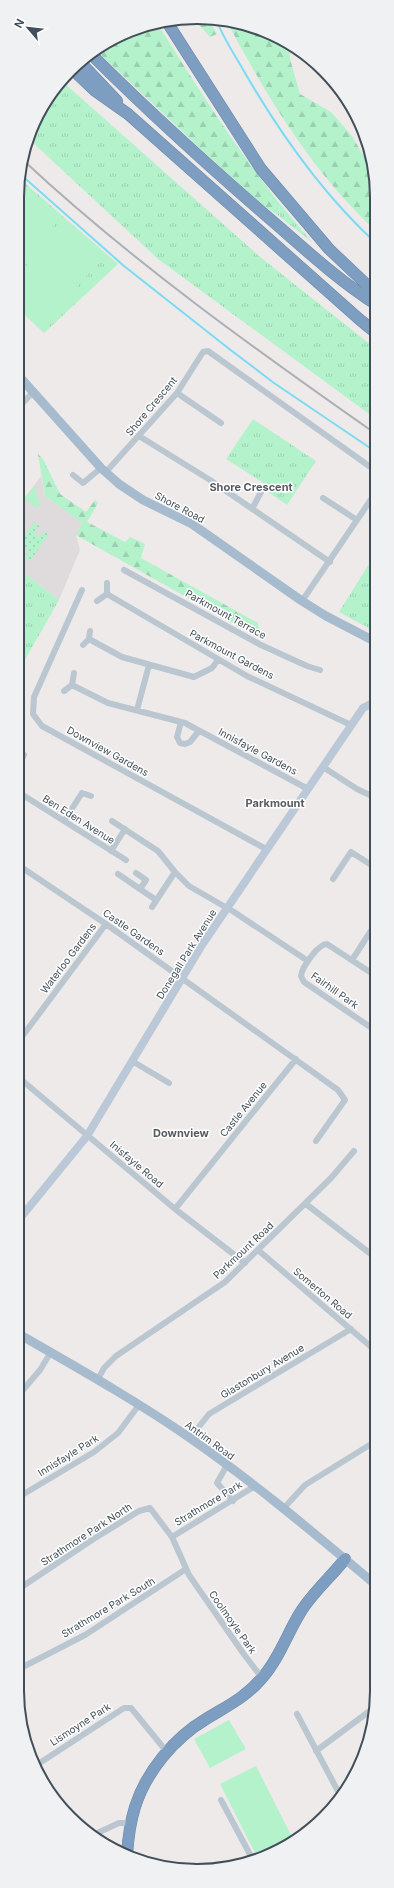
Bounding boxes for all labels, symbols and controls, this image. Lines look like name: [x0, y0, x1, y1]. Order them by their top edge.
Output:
north arrow: [8, 8, 48, 48]
text: N: [11, 16, 27, 30]
street label: Shore Crescent: [123, 374, 180, 438]
district label: Shore Crescent: [209, 480, 293, 494]
street label: Shore Road: [153, 489, 207, 525]
street label: Parkmount Terrace: [184, 587, 269, 641]
street label: Parkmount Gardens: [188, 627, 276, 681]
street label: Downview Gardens: [65, 724, 151, 778]
street label: Innisfayle Gardens: [216, 725, 300, 777]
street label: Ben Eden Avenue: [41, 792, 117, 846]
district label: Parkmount: [246, 796, 304, 810]
street label: Castle Gardens: [101, 906, 167, 958]
street label: Donegall Park Avenue: [153, 907, 219, 1001]
street label: Waterloo Gardens: [38, 920, 98, 996]
street label: Fairhill Park: [309, 969, 361, 1011]
street label: Castle Avenue: [217, 1079, 269, 1139]
district label: Downview: [153, 1126, 210, 1140]
street label: Inisfayle Road: [108, 1138, 166, 1190]
street label: Parkmount Road: [210, 1219, 276, 1281]
street label: Somerton Road: [291, 1265, 355, 1321]
street label: Glastonbury Avenue: [218, 1341, 306, 1401]
street label: Antrim Road: [183, 1418, 237, 1462]
street label: Innisfayle Park: [35, 1431, 101, 1478]
street label: Strathmore Park: [172, 1478, 244, 1528]
street label: Strathmore Park North: [38, 1500, 134, 1568]
street label: Strathmore Park South: [59, 1574, 157, 1640]
street label: Coolmoyle Park: [207, 1588, 260, 1656]
street label: Lismoyne Park: [48, 1700, 113, 1748]

